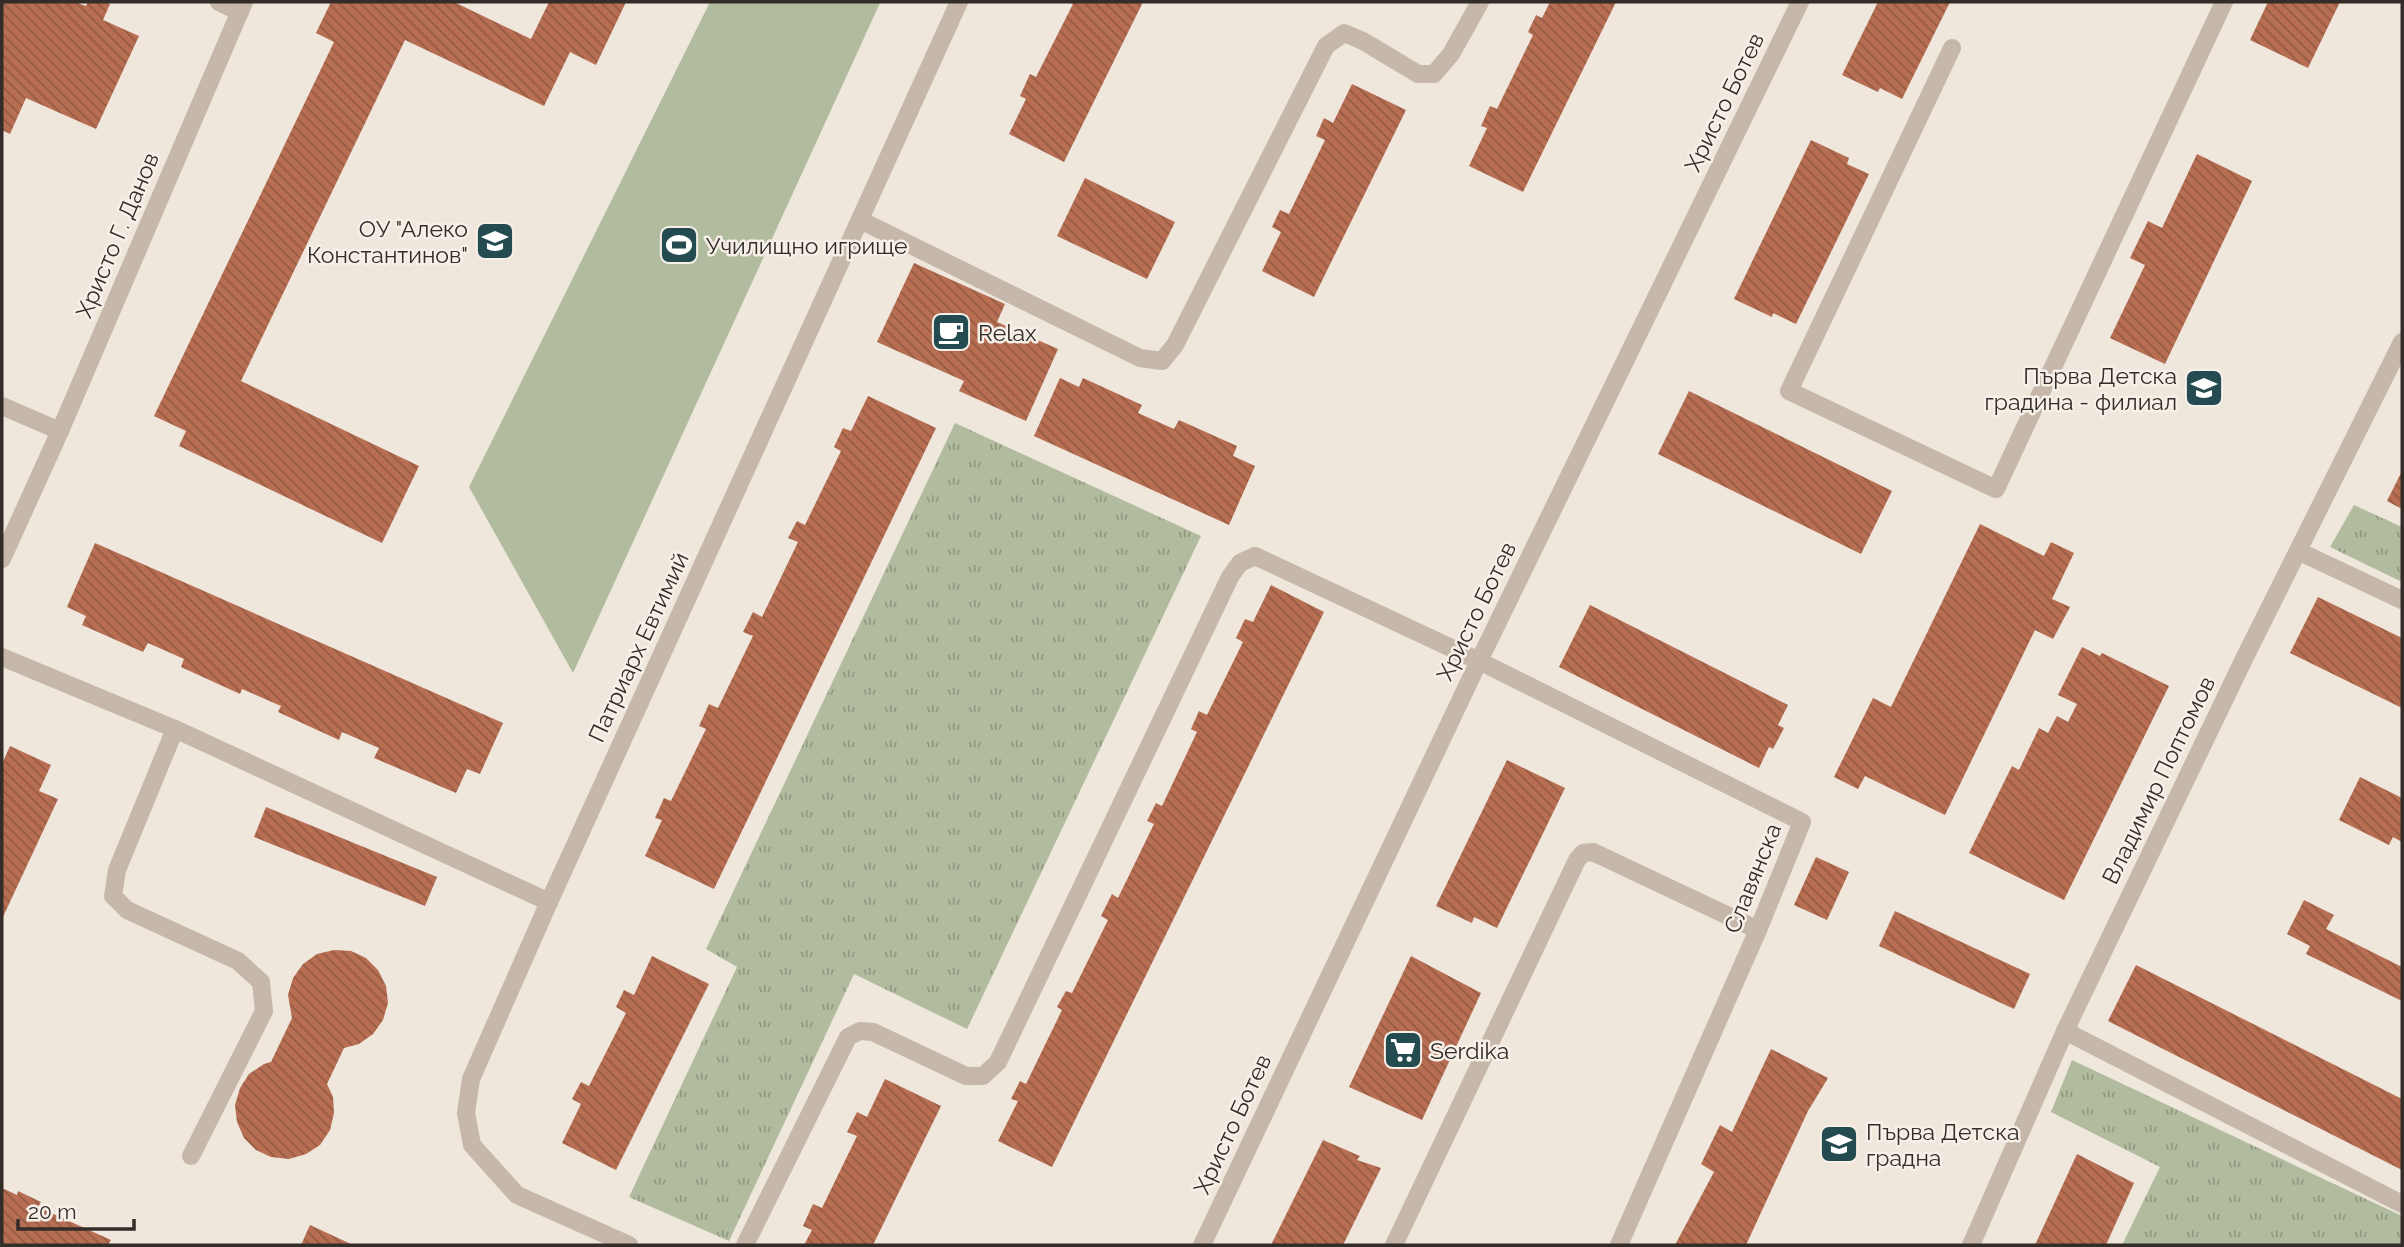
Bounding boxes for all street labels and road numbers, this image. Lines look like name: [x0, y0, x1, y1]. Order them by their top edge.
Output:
street label: Христо Ботев: [1679, 28, 1769, 176]
street label: Христо Г. Данов: [70, 148, 164, 322]
street label: Христо Ботев: [1431, 537, 1521, 685]
street label: Патриарх Евтимий: [582, 548, 694, 746]
street label: Владимир Поптомов: [2096, 672, 2220, 888]
street label: Славянска: [1718, 819, 1786, 937]
street label: Христо Ботев: [1188, 1050, 1276, 1198]

